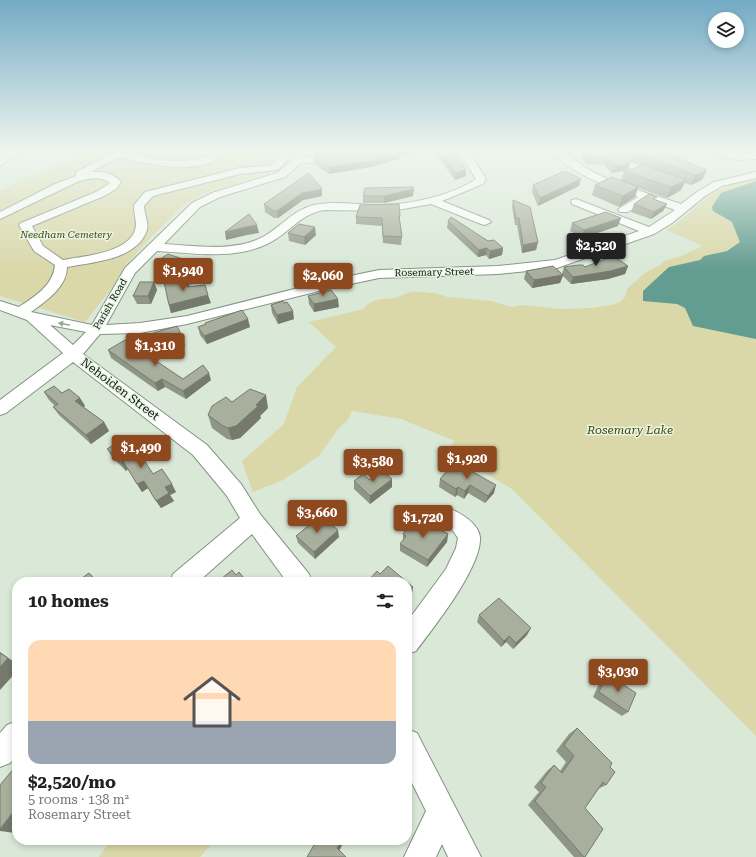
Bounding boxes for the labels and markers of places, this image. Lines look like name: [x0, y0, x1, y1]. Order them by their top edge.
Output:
pin: $2,520: [563, 233, 629, 267]
pin: $1,940: [150, 258, 216, 292]
pin: $2,060: [290, 263, 356, 297]
pin: $1,310: [122, 333, 188, 367]
pin: $1,490: [108, 435, 174, 469]
pin: $1,920: [434, 446, 500, 480]
pin: $3,580: [340, 449, 406, 483]
pin: $3,660: [284, 500, 350, 534]
pin: $1,720: [390, 505, 456, 539]
pin: $3,030: [585, 659, 651, 693]

